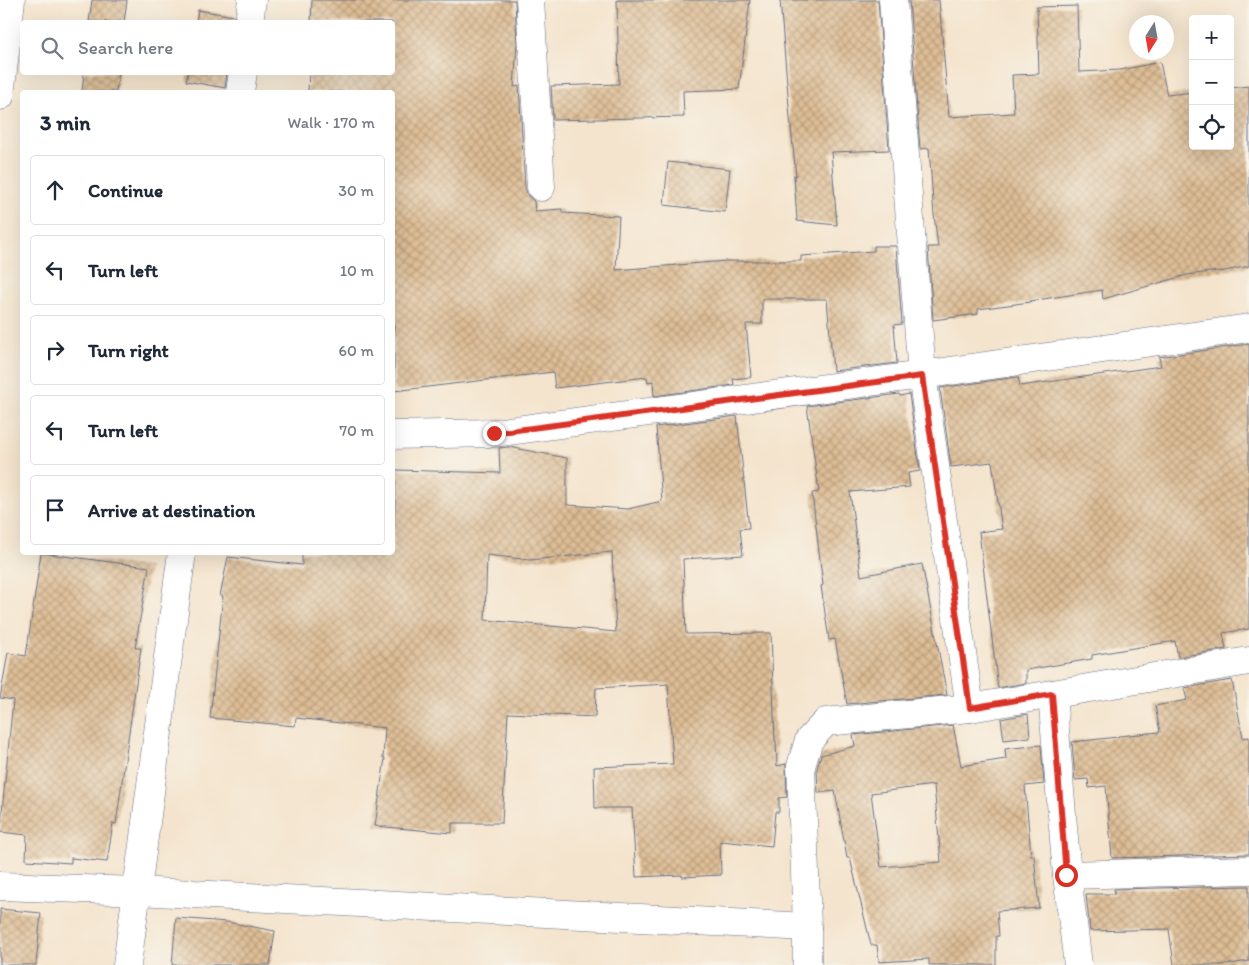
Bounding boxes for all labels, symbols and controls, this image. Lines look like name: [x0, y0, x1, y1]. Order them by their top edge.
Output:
north arrow: [1129, 15, 1174, 60]
map controls: [1189, 15, 1234, 150]
button: +: [1189, 15, 1234, 60]
search box: [20, 20, 395, 75]
icon: search: [38, 34, 66, 62]
text: Search here: [78, 36, 173, 59]
button: −: [1189, 60, 1234, 105]
button: locate: [1189, 105, 1234, 150]
text: 3 min: [40, 110, 90, 135]
text: Walk · 170 m: [288, 113, 375, 132]
icon: ahead: [41, 176, 69, 204]
text: Continue: [88, 179, 163, 202]
text: 30 m: [338, 181, 374, 200]
icon: left: [41, 256, 69, 284]
text: Turn left: [88, 259, 158, 282]
text: 10 m: [340, 261, 374, 280]
icon: right: [41, 336, 69, 364]
text: Turn right: [88, 339, 169, 362]
text: 60 m: [339, 341, 374, 360]
icon: left: [41, 416, 69, 444]
text: Turn left: [88, 419, 158, 442]
text: 70 m: [339, 421, 374, 440]
route end: [483, 422, 506, 445]
icon: arrive: [41, 496, 69, 524]
text: Arrive at destination: [88, 499, 255, 522]
route start: [1055, 864, 1078, 887]

